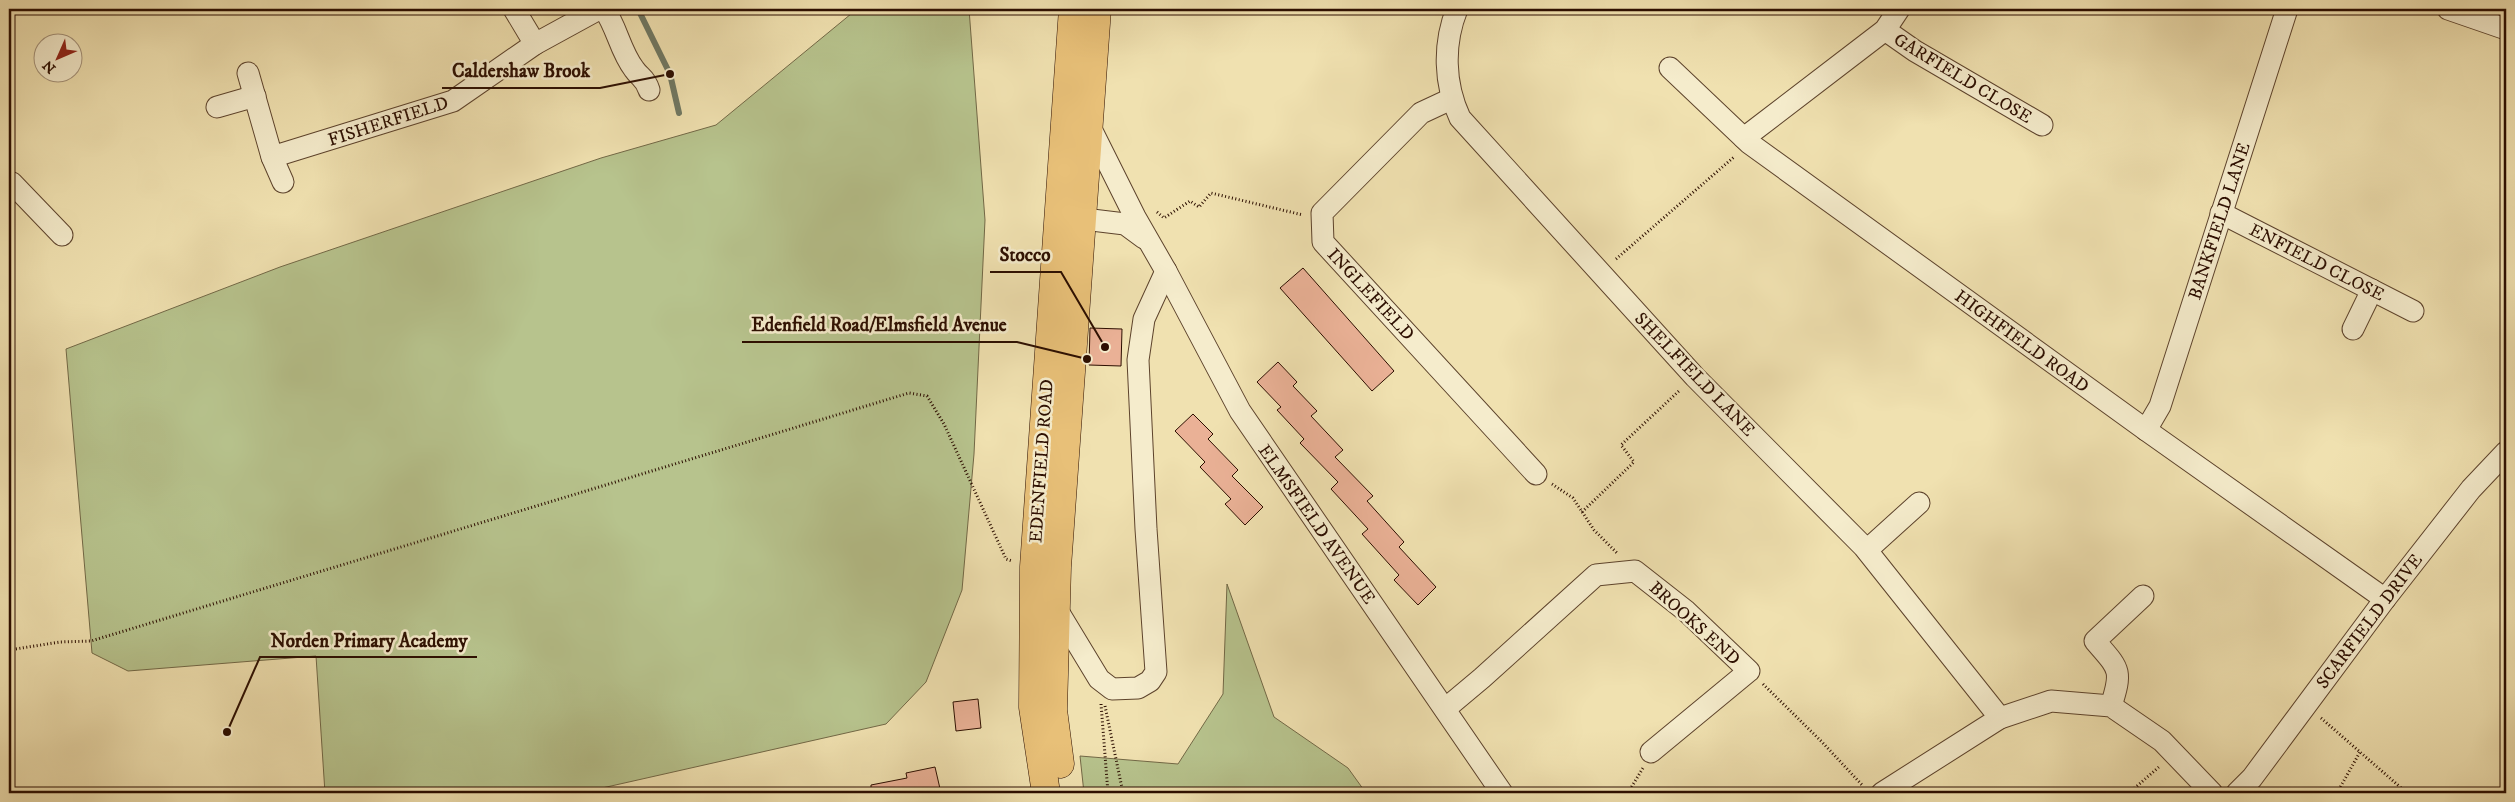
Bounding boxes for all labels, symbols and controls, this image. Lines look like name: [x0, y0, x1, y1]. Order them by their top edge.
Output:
street label: GARFIELD CLOSE: [1889, 29, 2036, 129]
north arrow: [32, 32, 82, 82]
callout: Caldershaw Brook: [442, 54, 600, 88]
text: N: [39, 56, 60, 77]
text: Caldershaw Brook: [452, 60, 591, 83]
street label: FISHERFIELD: [325, 92, 451, 152]
street label: BANKFIELD LANE: [2184, 140, 2256, 303]
street label: ENFIELD CLOSE: [2245, 219, 2388, 307]
callout: Stocco: [990, 238, 1061, 272]
text: Stocco: [1000, 244, 1050, 267]
street label: INGLEFIELD: [1322, 244, 1419, 345]
street label: HIGHFIELD ROAD: [1950, 286, 2093, 398]
callout: Edenfield Road/Elmsfield Avenue: [742, 308, 1017, 342]
street label: SHELFIELD LANE: [1629, 308, 1759, 441]
text: Edenfield Road/Elmsfield Avenue: [751, 314, 1007, 337]
street label: EDENFIELD ROAD: [1025, 378, 1059, 544]
street label: ELMSFIELD AVENUE: [1253, 441, 1380, 609]
street label: SCARFIELD DRIVE: [2312, 550, 2428, 693]
street label: BROOKS END: [1644, 577, 1744, 670]
callout: Norden Primary Academy: [260, 623, 477, 657]
text: Norden Primary Academy: [270, 630, 469, 653]

